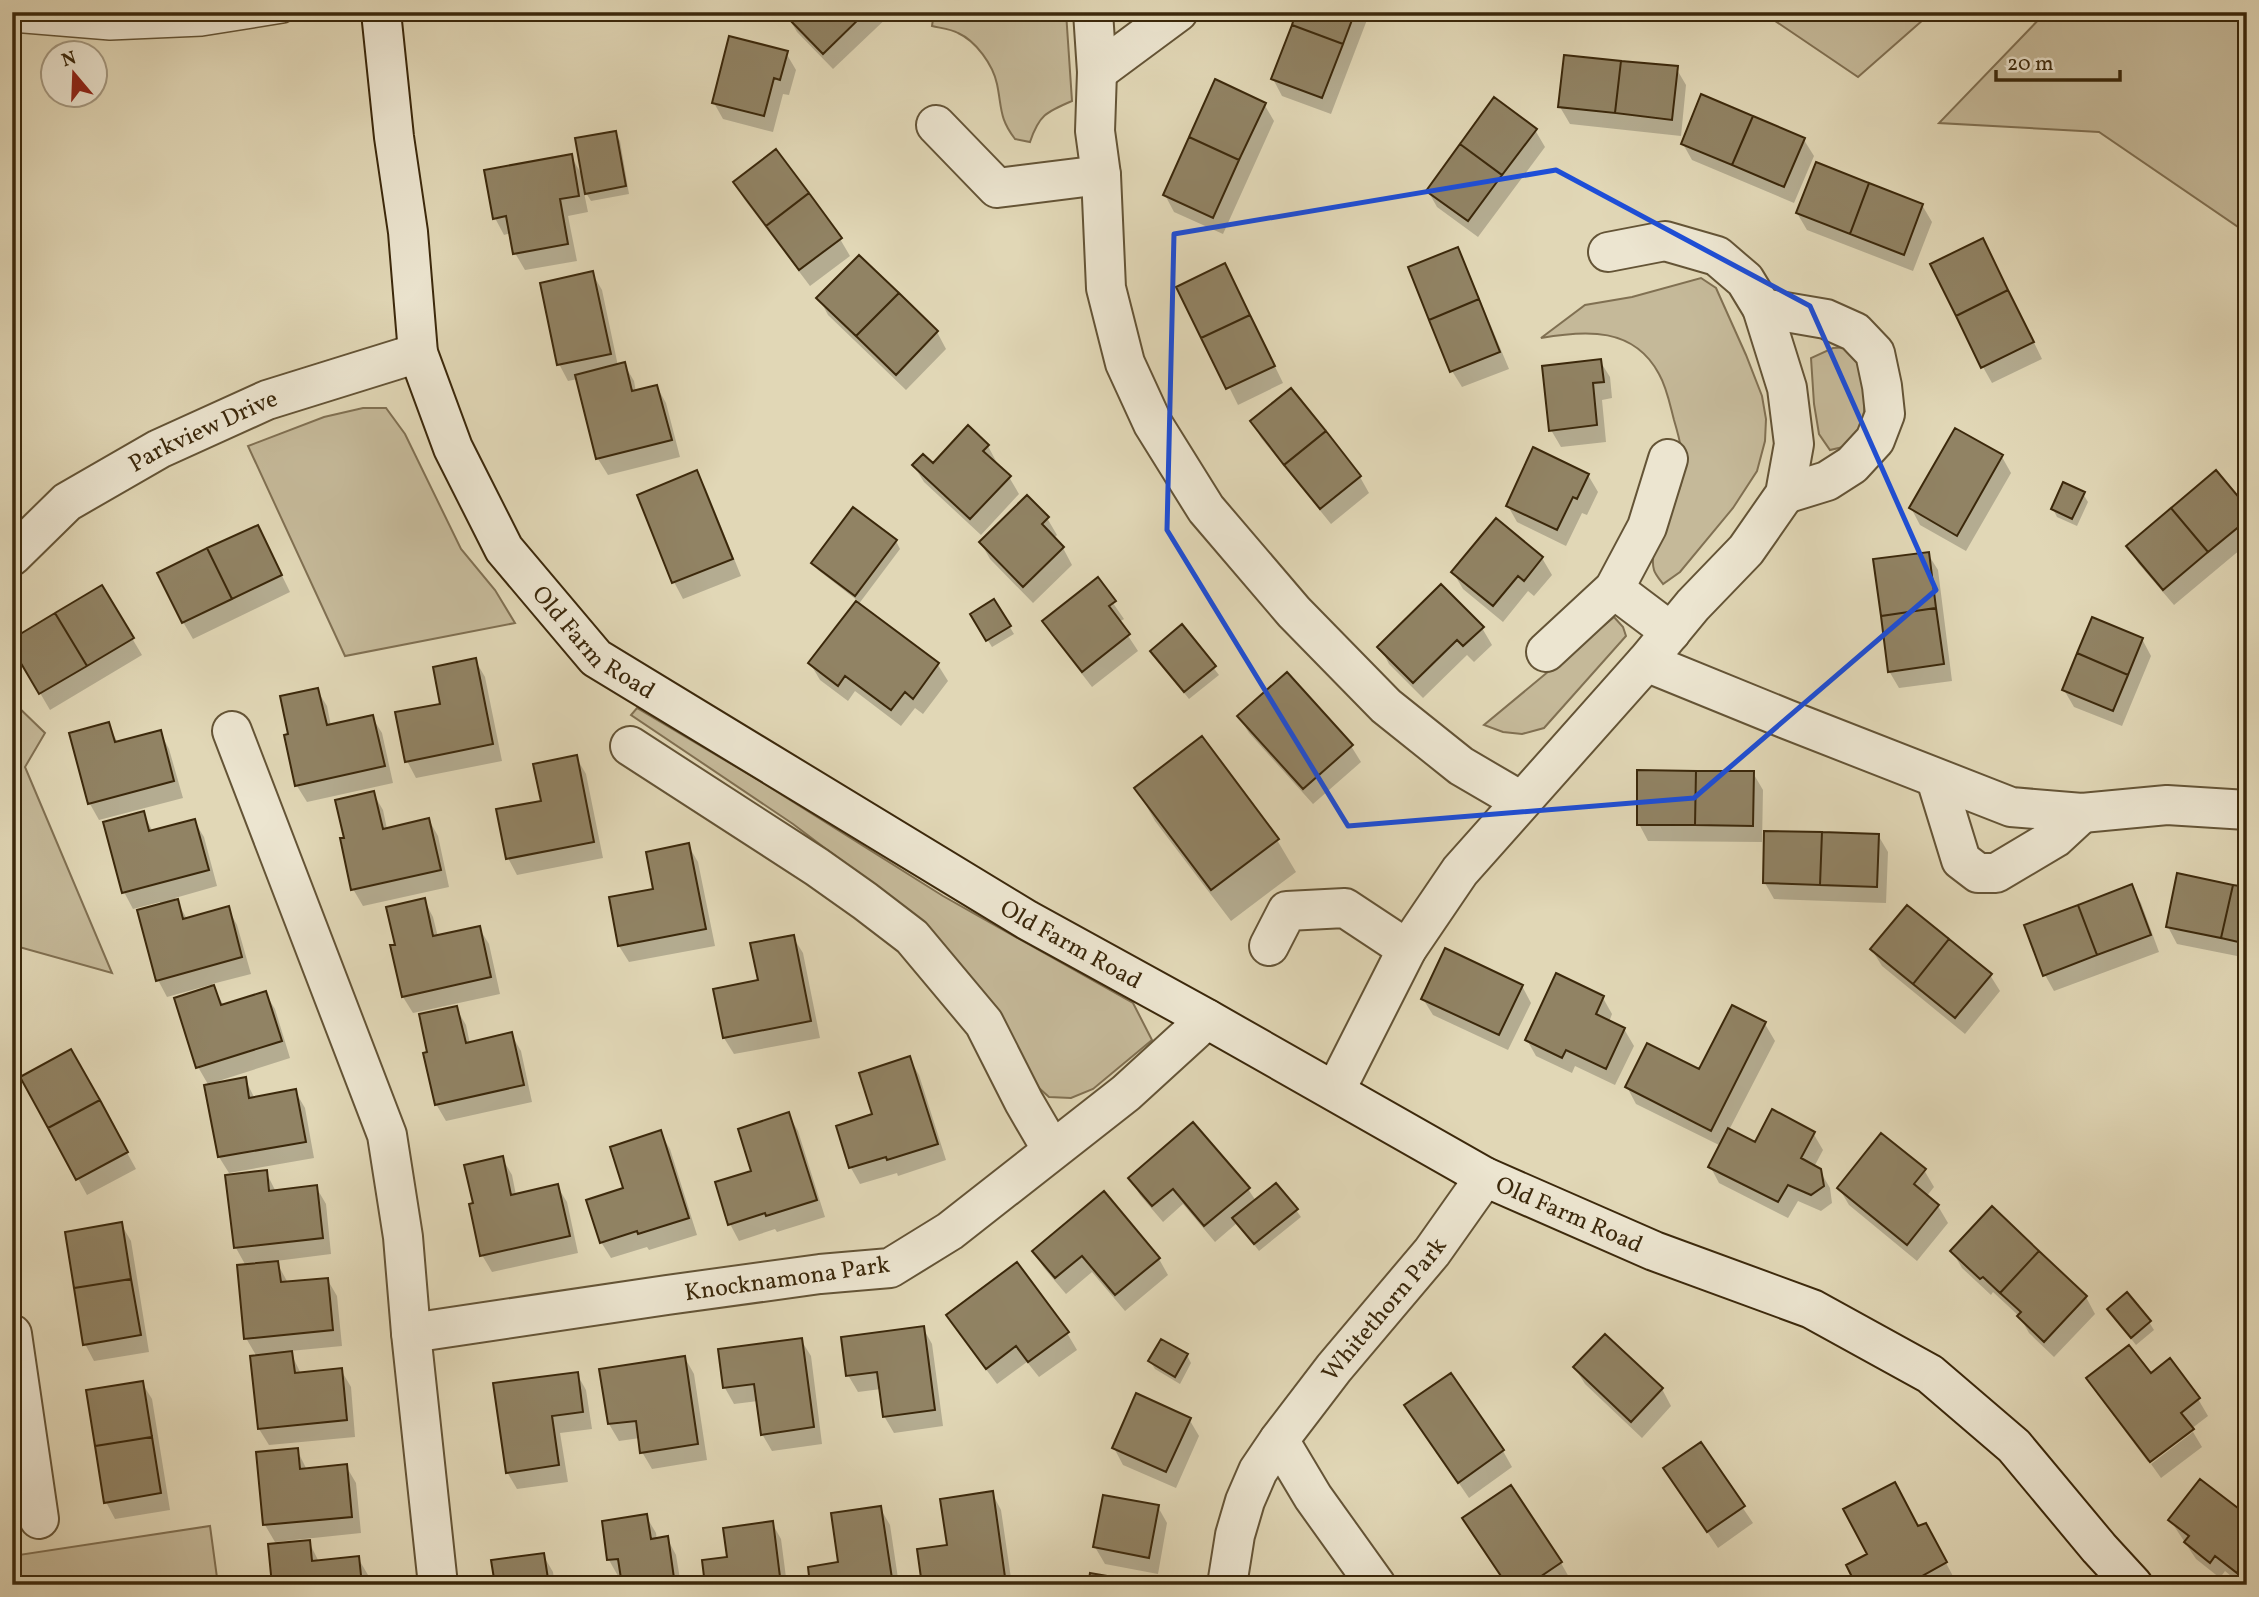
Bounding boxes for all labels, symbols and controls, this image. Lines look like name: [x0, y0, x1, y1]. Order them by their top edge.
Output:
north arrow: [38, 38, 108, 108]
scale bar: [1996, 38, 2121, 82]
text: N: [58, 45, 80, 74]
text: 20 m: [2007, 50, 2053, 79]
street label: Parkview Drive: [123, 383, 282, 482]
street label: Old Farm Road: [523, 579, 661, 709]
street label: Old Farm Road: [993, 892, 1148, 999]
street label: Old Farm Road: [1490, 1169, 1648, 1263]
street label: Whitethorn Park: [1315, 1231, 1456, 1389]
street label: Knocknamona Park: [682, 1249, 892, 1311]

